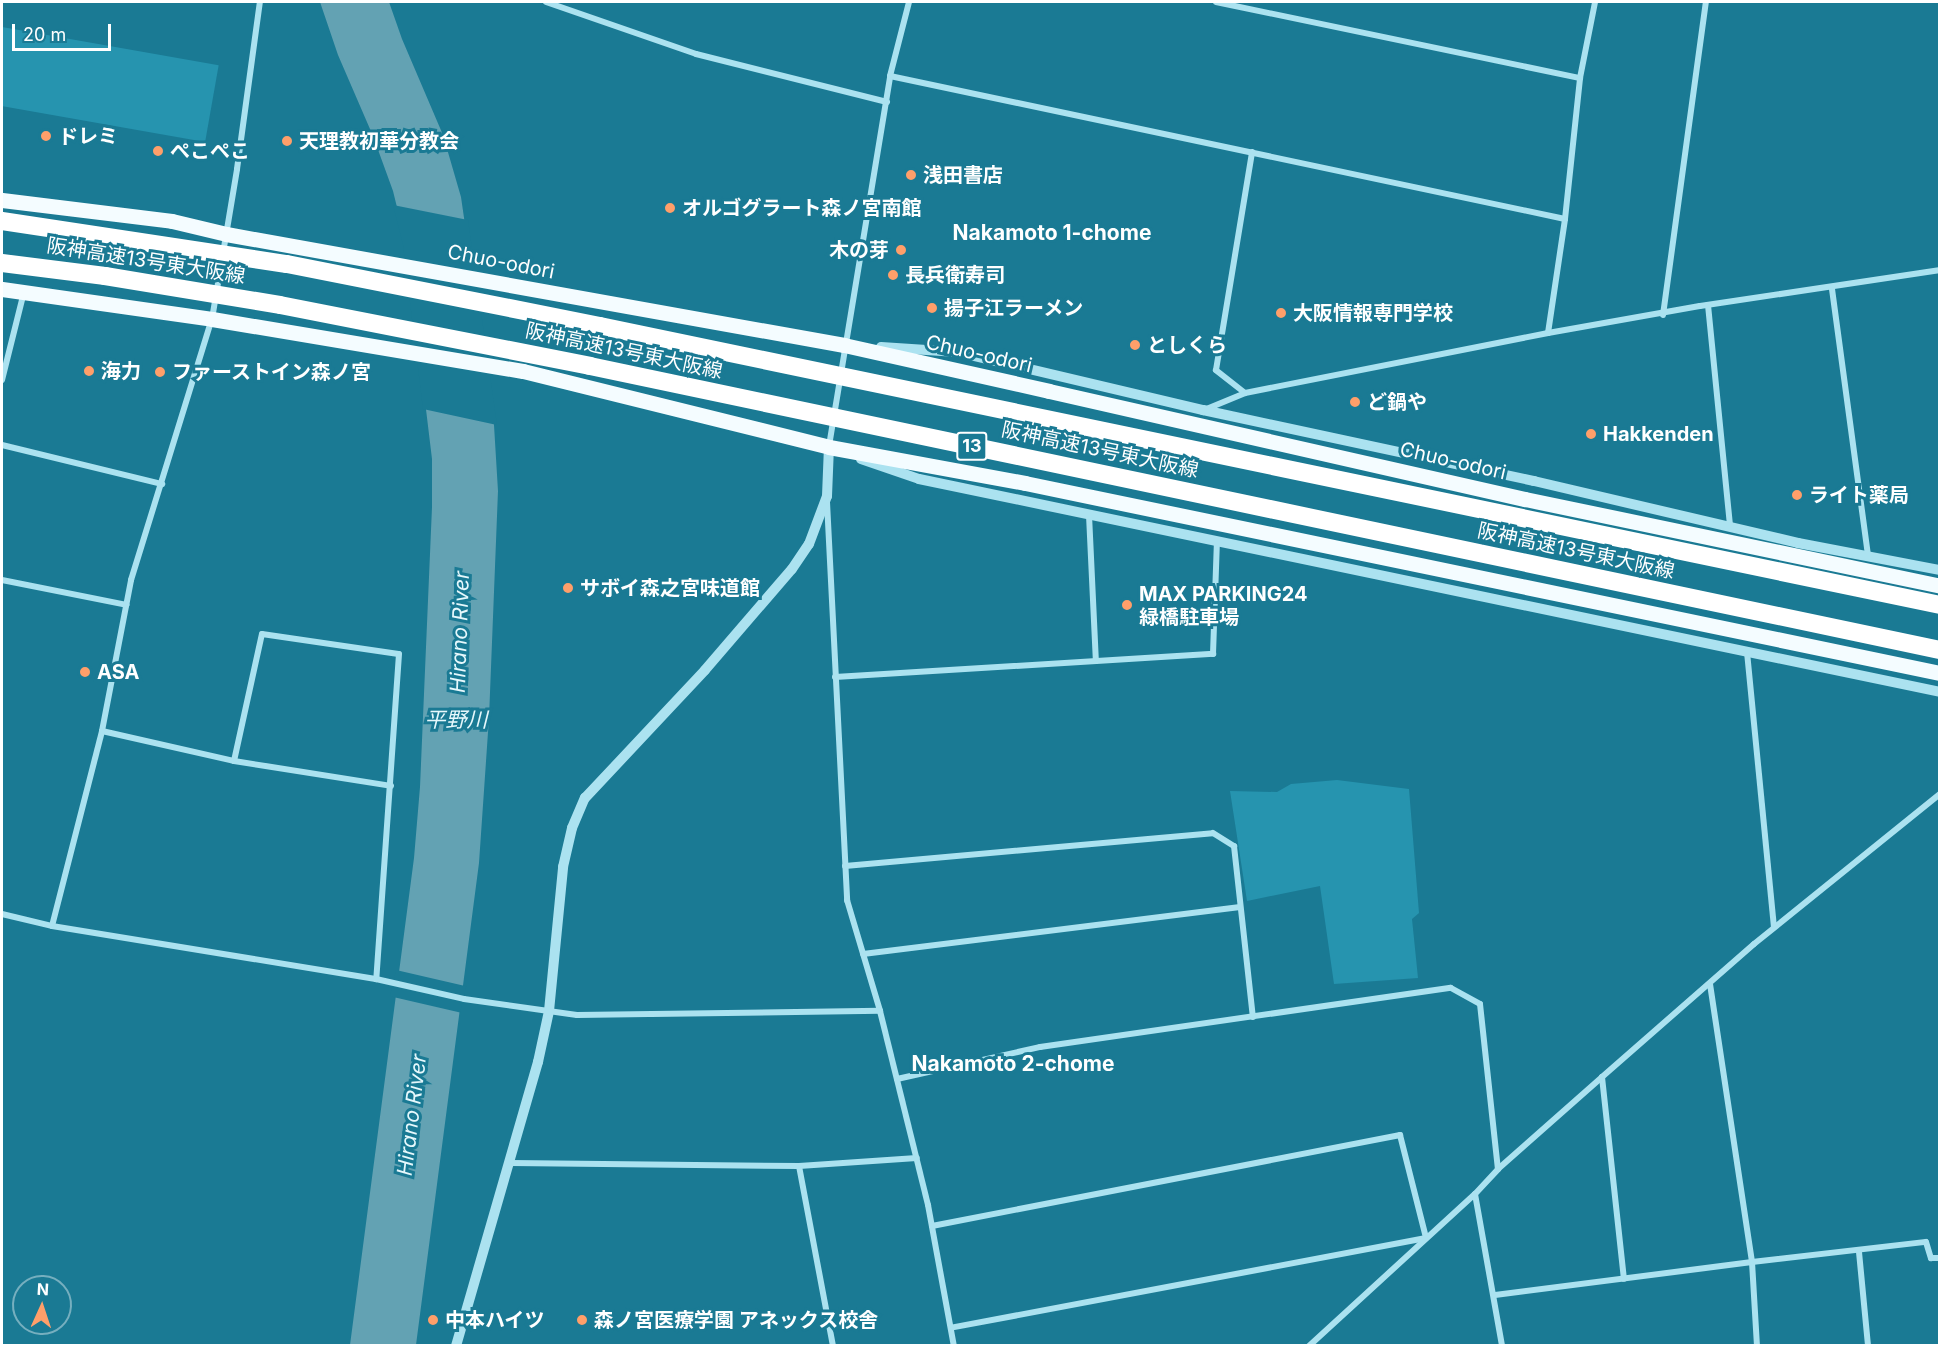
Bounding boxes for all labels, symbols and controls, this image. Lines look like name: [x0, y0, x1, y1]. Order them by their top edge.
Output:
scale bar: [15, 12, 114, 50]
text: 20 m: [23, 24, 66, 45]
place label: ドレミ: [58, 124, 118, 148]
marker: ドレミ: [39, 129, 53, 143]
place label: 天理教初華分教会: [299, 129, 459, 153]
marker: 天理教初華分教会: [280, 134, 294, 148]
place label: ぺこぺこ: [170, 139, 250, 163]
marker: ぺこぺこ: [151, 144, 165, 158]
place label: 浅田書店: [923, 163, 1003, 187]
marker: 浅田書店: [904, 168, 918, 182]
place label: オルゴグラート森ノ宮南館: [682, 196, 922, 220]
marker: オルゴグラート森ノ宮南館: [663, 201, 677, 215]
district label: Nakamoto 1-chome: [953, 220, 1151, 246]
street label: 阪神高速13号東大阪線: [45, 233, 247, 289]
place label: 木の芽: [829, 238, 889, 262]
street label: Chuo-odori: [446, 240, 556, 284]
marker: 木の芽: [894, 243, 908, 257]
place label: 長兵衛寿司: [905, 263, 1005, 287]
marker: 長兵衛寿司: [886, 268, 900, 282]
place label: 揚子江ラーメン: [944, 296, 1084, 320]
marker: 揚子江ラーメン: [925, 301, 939, 315]
place label: 大阪情報専門学校: [1293, 301, 1453, 325]
marker: 大阪情報専門学校: [1274, 306, 1288, 320]
street label: 阪神高速13号東大阪線: [523, 318, 725, 384]
street label: Chuo-odori: [924, 330, 1034, 378]
place label: としくら: [1147, 333, 1227, 357]
marker: としくら: [1128, 338, 1142, 352]
place label: 海力: [101, 359, 141, 383]
place label: ファーストイン森ノ宮: [172, 360, 372, 384]
marker: 海力: [82, 364, 96, 378]
marker: ファーストイン森ノ宮: [153, 365, 167, 379]
place label: ど鍋や: [1367, 390, 1427, 414]
marker: ど鍋や: [1348, 395, 1362, 409]
street label: 阪神高速13号東大阪線: [999, 417, 1201, 483]
place label: Hakkenden: [1603, 422, 1714, 446]
marker: Hakkenden: [1584, 427, 1598, 441]
road number: 13: [956, 431, 988, 461]
street label: Chuo-odori: [1398, 437, 1508, 485]
place label: ライト薬局: [1809, 483, 1909, 507]
marker: ライト薬局: [1790, 488, 1804, 502]
street label: 阪神高速13号東大阪線: [1475, 518, 1677, 584]
water label: Hirano River: [445, 571, 475, 693]
place label: サボイ森之宮味道館: [580, 576, 760, 600]
marker: サボイ森之宮味道館: [561, 581, 575, 595]
place label: MAX PARKING24 緑橋駐車場: [1139, 582, 1307, 629]
marker: MAX PARKING24 緑橋駐車場: [1120, 598, 1134, 612]
place label: ASA: [97, 660, 139, 684]
marker: ASA: [78, 665, 92, 679]
water label: 平野川: [425, 707, 487, 733]
district label: Nakamoto 2-chome: [912, 1051, 1114, 1077]
water label: Hirano River: [392, 1053, 432, 1177]
north arrow: [12, 1275, 72, 1335]
text: N: [36, 1279, 49, 1299]
place label: 中本ハイツ: [445, 1308, 545, 1332]
place label: 森ノ宮医療学園 アネックス校舎: [594, 1308, 879, 1332]
marker: 中本ハイツ: [426, 1313, 440, 1327]
marker: 森ノ宮医療学園 アネックス校舎: [575, 1313, 589, 1327]

